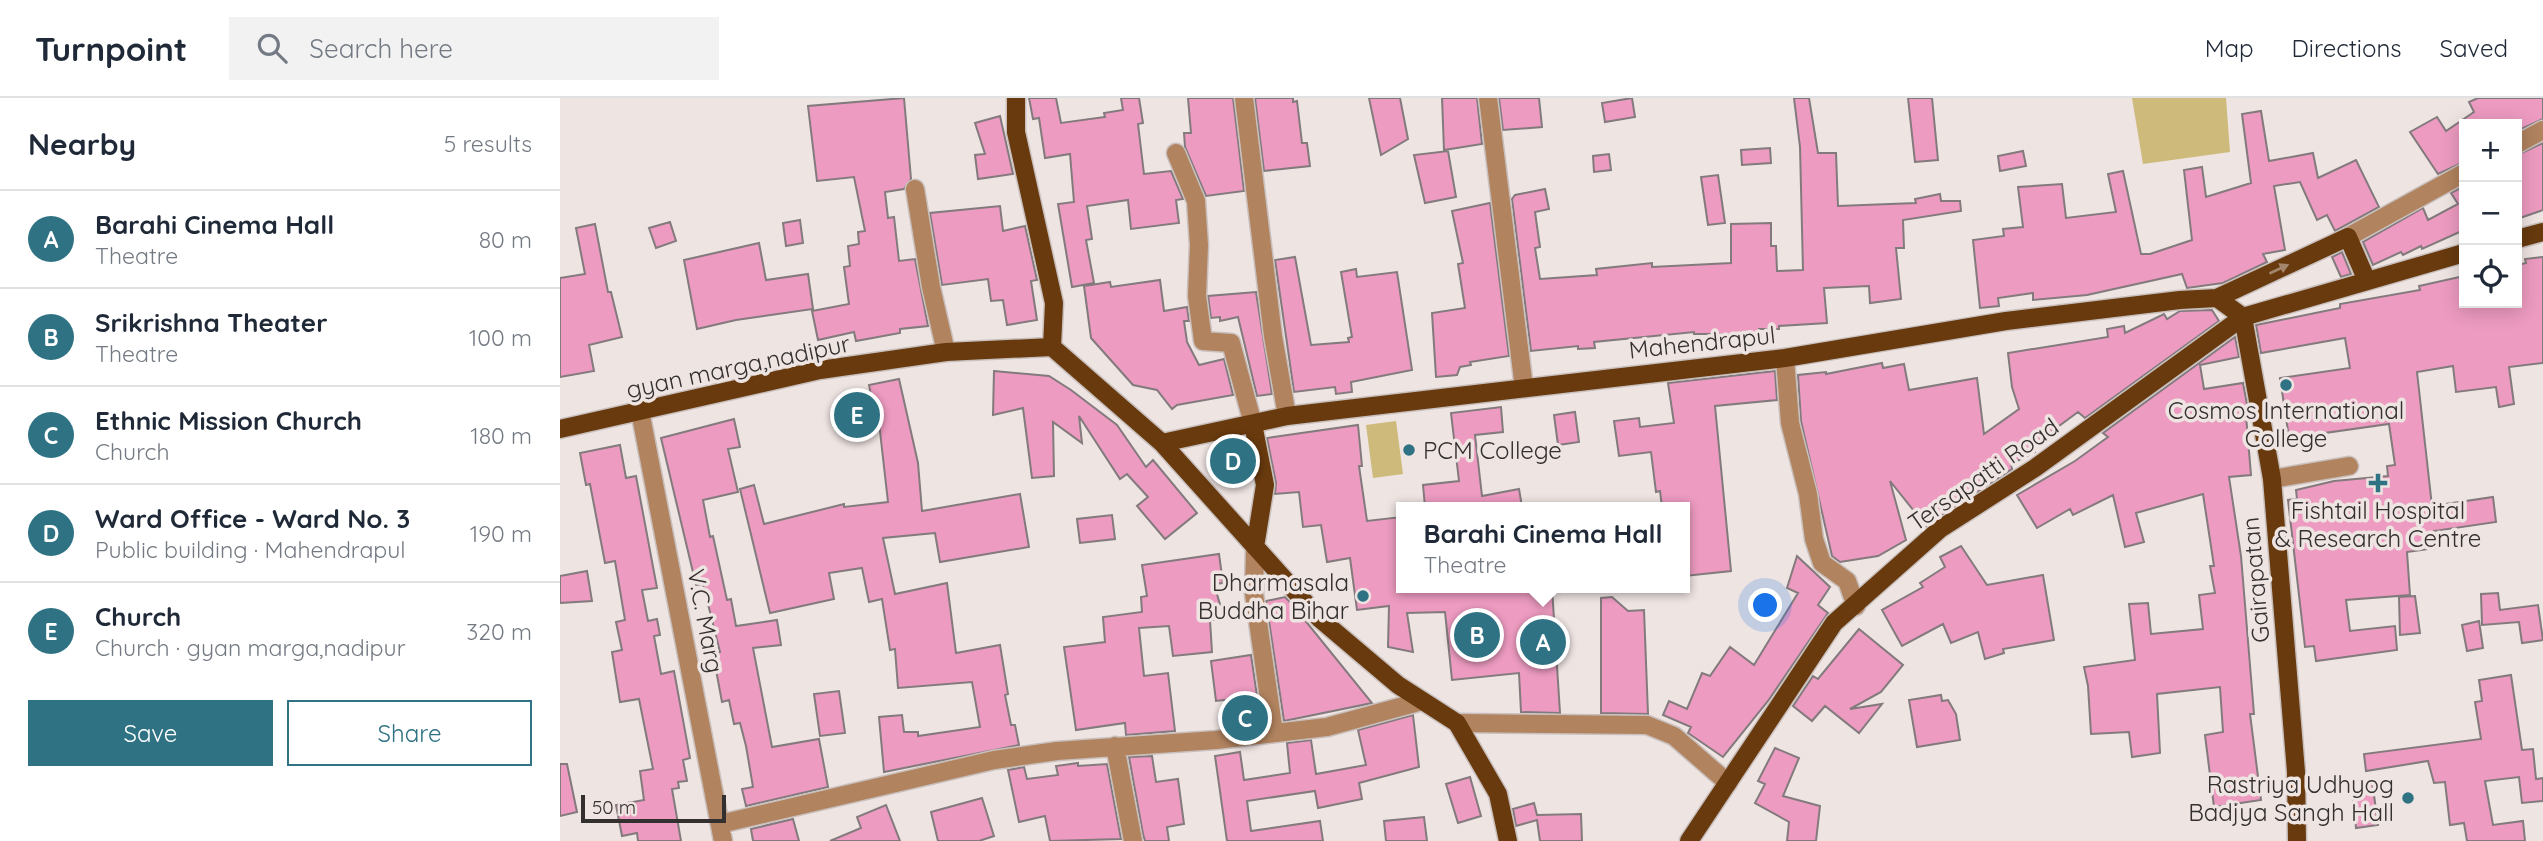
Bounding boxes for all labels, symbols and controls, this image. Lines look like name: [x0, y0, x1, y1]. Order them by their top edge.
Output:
search box: [229, 17, 719, 80]
text: Turnpoint: [35, 28, 187, 69]
icon: search: [253, 29, 291, 67]
text: Search here: [309, 32, 453, 65]
text: Map: [2205, 33, 2254, 63]
text: Directions: [2292, 33, 2402, 63]
text: Saved: [2440, 33, 2508, 63]
map controls: [2459, 119, 2522, 308]
button: +: [2459, 119, 2522, 182]
text: Nearby: [28, 125, 136, 163]
text: 5 results: [444, 129, 532, 158]
button: −: [2459, 182, 2522, 245]
text: Barahi Cinema Hall: [95, 208, 334, 241]
text: A: [44, 225, 58, 254]
text: 80 m: [479, 225, 532, 254]
text: Theatre: [95, 241, 178, 270]
button: locate: [2459, 245, 2522, 308]
one-way arrow: [2269, 264, 2289, 275]
text: Srikrishna Theater: [95, 306, 327, 339]
street label: Mahendrapul: [1627, 319, 1777, 365]
text: B: [43, 323, 59, 352]
text: 100 m: [469, 323, 532, 352]
street label: gyan marga,nadipur: [623, 328, 853, 404]
text: Theatre: [95, 339, 178, 368]
marker: Cosmos International College: [2278, 377, 2294, 393]
pin: E: [834, 389, 880, 441]
place label: Cosmos International College: [2168, 395, 2404, 453]
text: Ethnic Mission Church: [95, 404, 362, 437]
street label: Tersapatti Road: [1902, 411, 2064, 537]
text: C: [44, 421, 58, 450]
text: 180 m: [470, 421, 532, 450]
pin: D: [1210, 435, 1256, 487]
place label: PCM College: [1423, 435, 1562, 465]
text: Church: [95, 437, 170, 466]
marker: PCM College: [1401, 442, 1417, 458]
marker: Fishtail Hospital & Research Centre: [2368, 473, 2388, 493]
place label: Fishtail Hospital & Research Centre: [2275, 495, 2481, 553]
text: Ward Office - Ward No. 3: [95, 502, 410, 535]
popup: [1396, 502, 1690, 593]
street label: Gairapatan: [2235, 516, 2275, 644]
text: Barahi Cinema Hall: [1423, 517, 1663, 550]
text: D: [43, 519, 59, 548]
text: 190 m: [470, 519, 532, 548]
text: Public building · Mahendrapul: [95, 535, 406, 564]
text: Theatre: [1423, 550, 1507, 579]
street label: V.C. Marg: [681, 567, 731, 675]
place label: Dharmasala Buddha Bihar: [1198, 567, 1349, 625]
marker: Dharmasala Buddha Bihar: [1355, 588, 1371, 604]
your location: [1748, 588, 1782, 622]
text: Church: [95, 600, 181, 633]
pin: B: [1454, 609, 1500, 661]
pin: A: [1520, 616, 1566, 668]
text: E: [44, 617, 58, 646]
text: 320 m: [466, 617, 532, 646]
text: Church · gyan marga,nadipur: [95, 633, 406, 662]
pin: C: [1222, 692, 1268, 744]
button: Save: [28, 700, 273, 766]
button: Share: [287, 700, 532, 766]
place label: Rastriya Udhyog Badjya Sangh Hall: [2188, 769, 2394, 827]
marker: Rastriya Udhyog Badjya Sangh Hall: [2400, 790, 2416, 806]
scale bar: [581, 792, 726, 824]
text: 50 m: [592, 795, 636, 819]

